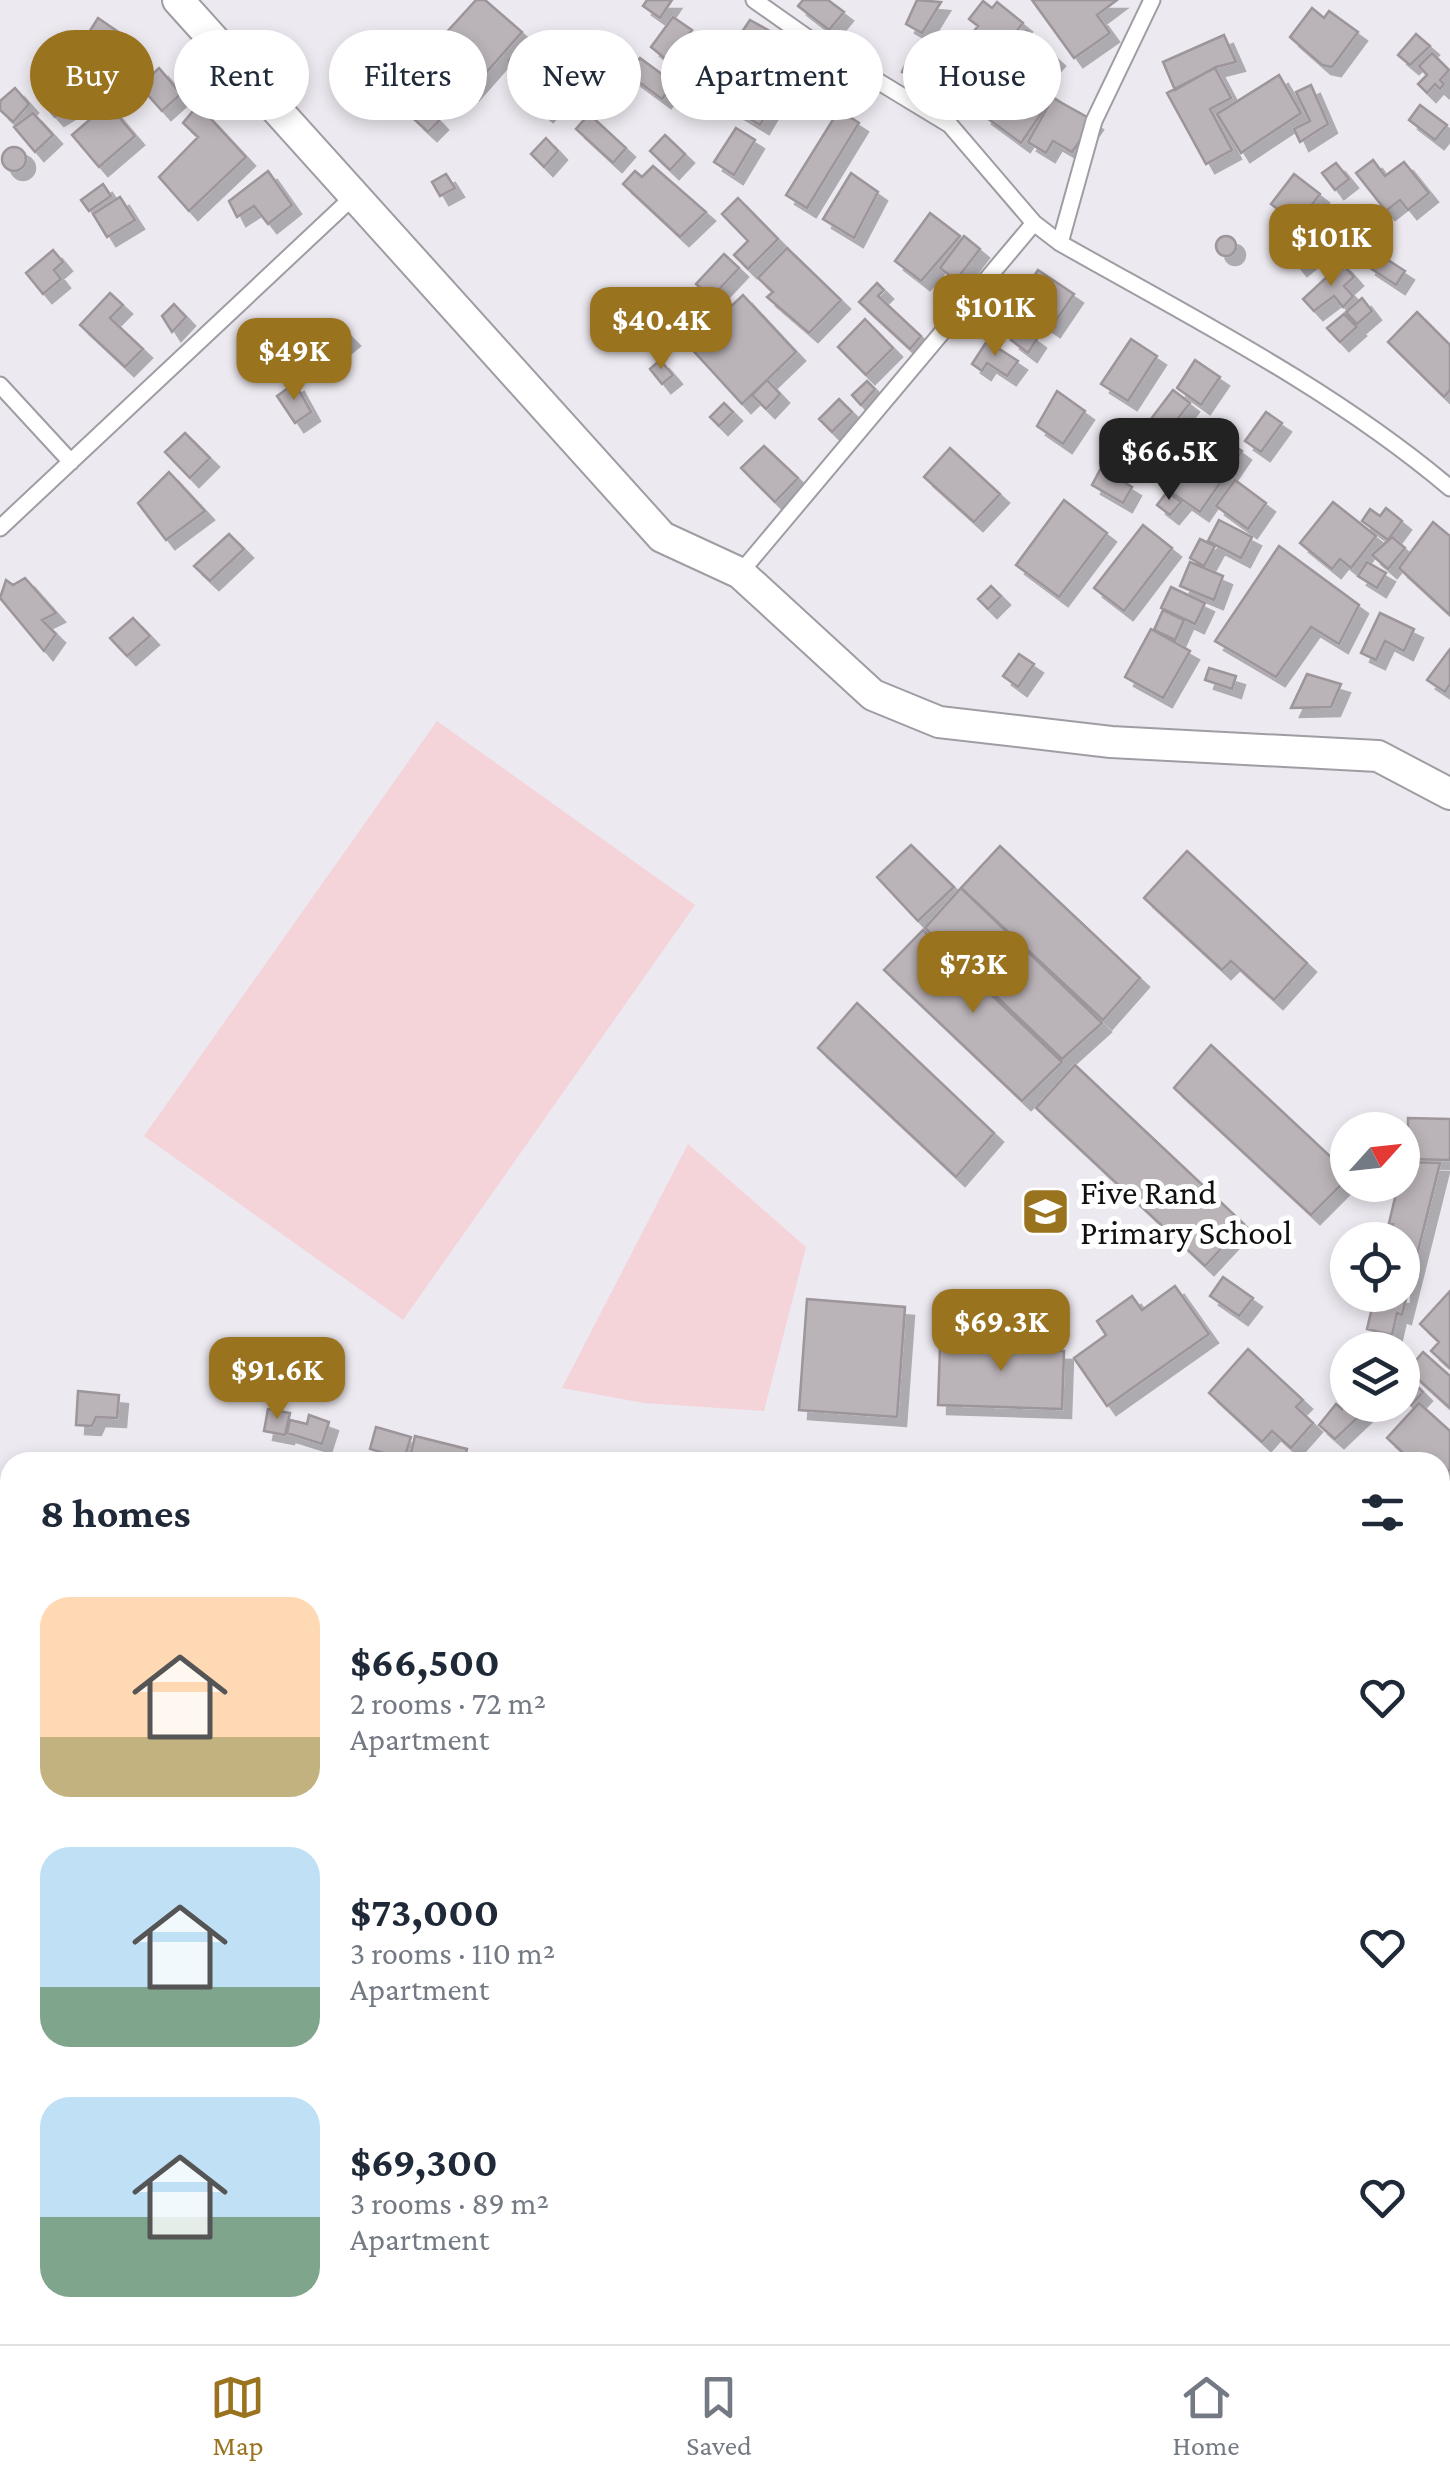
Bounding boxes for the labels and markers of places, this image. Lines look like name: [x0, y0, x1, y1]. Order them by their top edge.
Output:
pin: $101K: [1261, 204, 1401, 289]
pin: $101K: [925, 274, 1065, 359]
pin: $40.4K: [580, 287, 742, 372]
pin: $49K: [235, 318, 353, 403]
pin: $66.5K: [1088, 418, 1250, 503]
pin: $73K: [914, 931, 1032, 1016]
place label: Five Rand Primary School: [1080, 1173, 1292, 1252]
school or university icon: Five Rand Primary School: [1019, 1186, 1071, 1238]
pin: $69.3K: [920, 1289, 1082, 1374]
pin: $91.6K: [196, 1337, 358, 1422]

